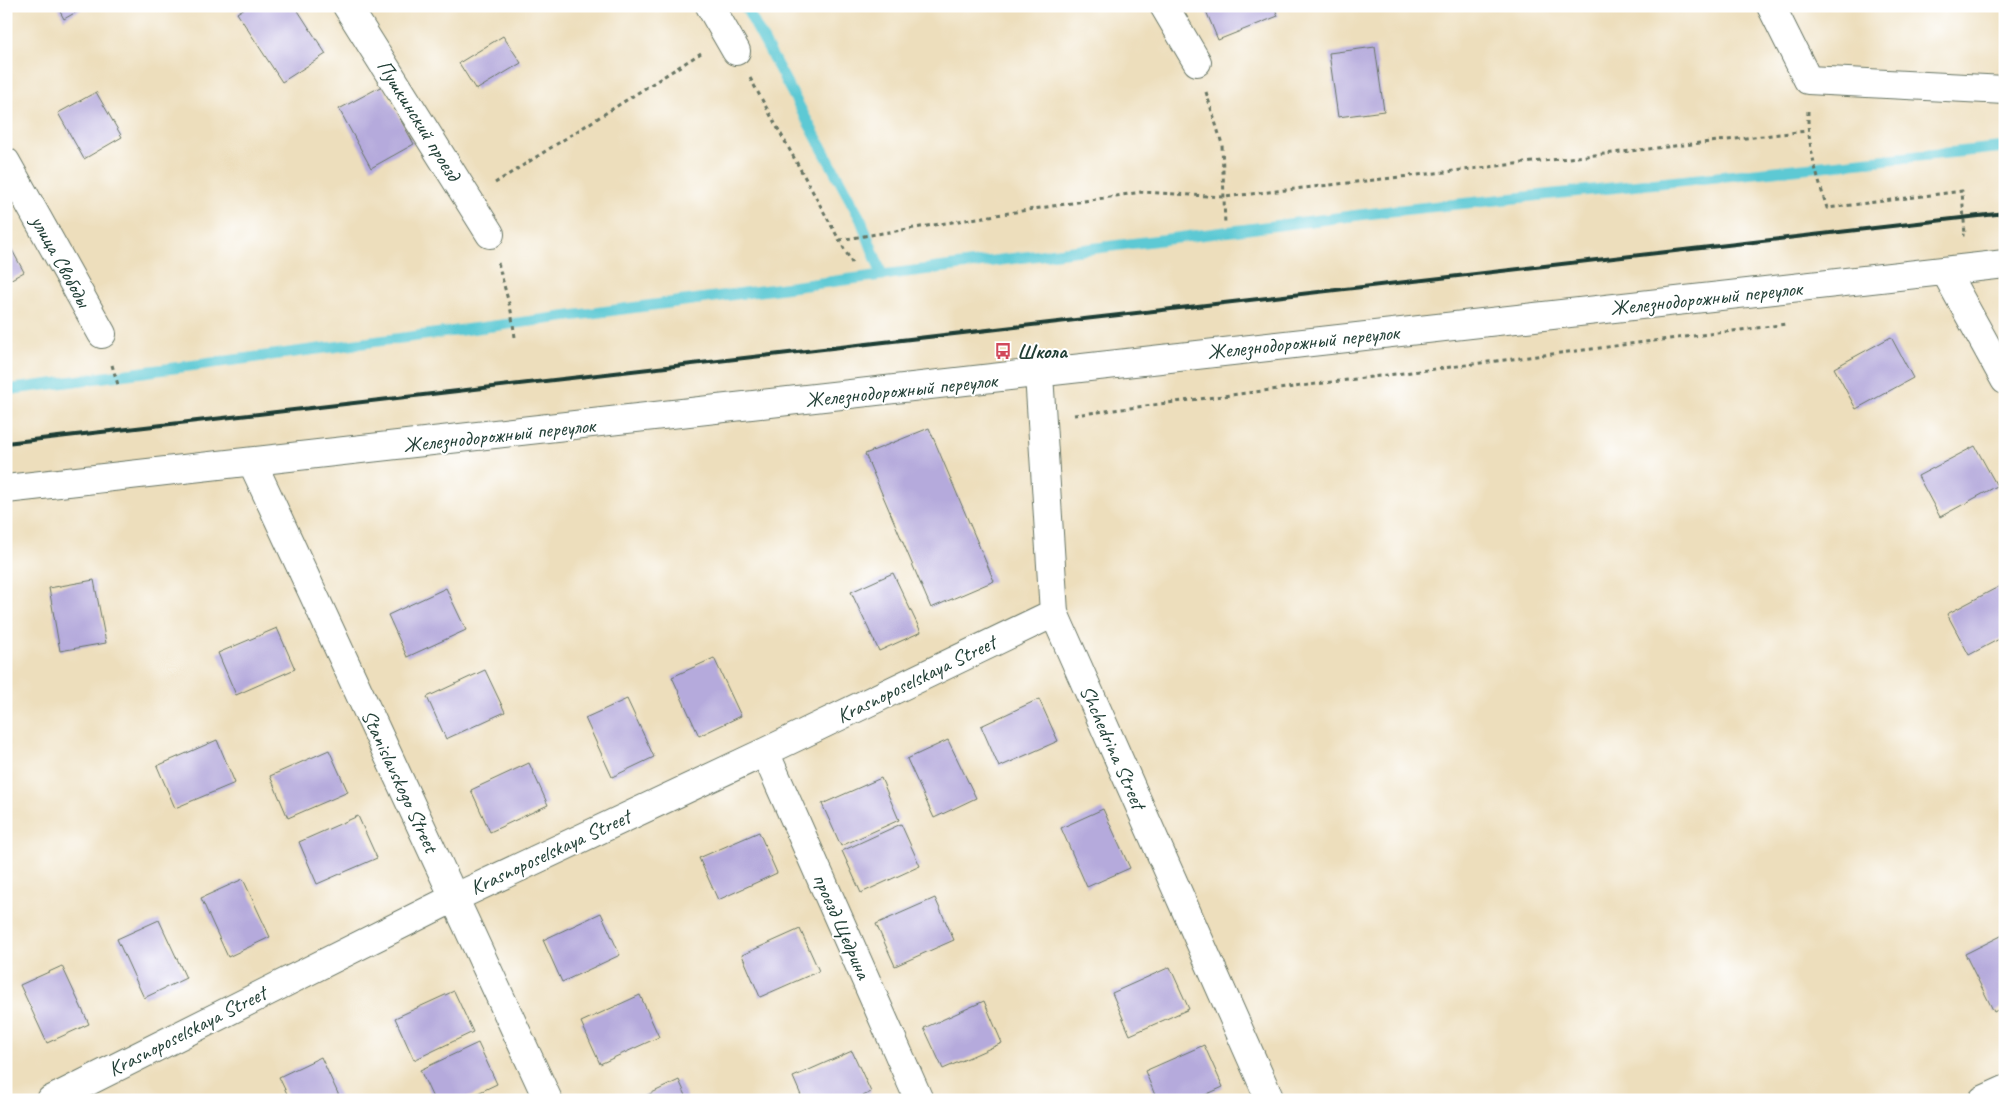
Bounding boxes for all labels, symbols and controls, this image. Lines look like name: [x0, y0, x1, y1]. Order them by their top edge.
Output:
street label: Пушкинский проезд: [371, 55, 468, 188]
street label: улица Свободы: [24, 209, 98, 313]
street label: Железнодорожный переулок: [1609, 275, 1805, 321]
street label: Железнодорожный переулок: [1206, 319, 1402, 365]
place label: Школа: [1017, 338, 1069, 364]
bus stop icon: Школа: [993, 341, 1013, 361]
street label: Железнодорожный переулок: [804, 367, 1000, 413]
street label: Железнодорожный переулок: [402, 412, 598, 458]
street label: Krasnoposelskaya Street: [832, 628, 1003, 729]
street label: Shchedrina Street: [1074, 681, 1153, 816]
street label: Stanislavskogo Street: [356, 706, 445, 858]
street label: Krasnoposelskaya Street: [466, 802, 637, 901]
street label: проезд Щедрина: [807, 869, 877, 984]
street label: Krasnoposelskaya Street: [104, 979, 273, 1082]

